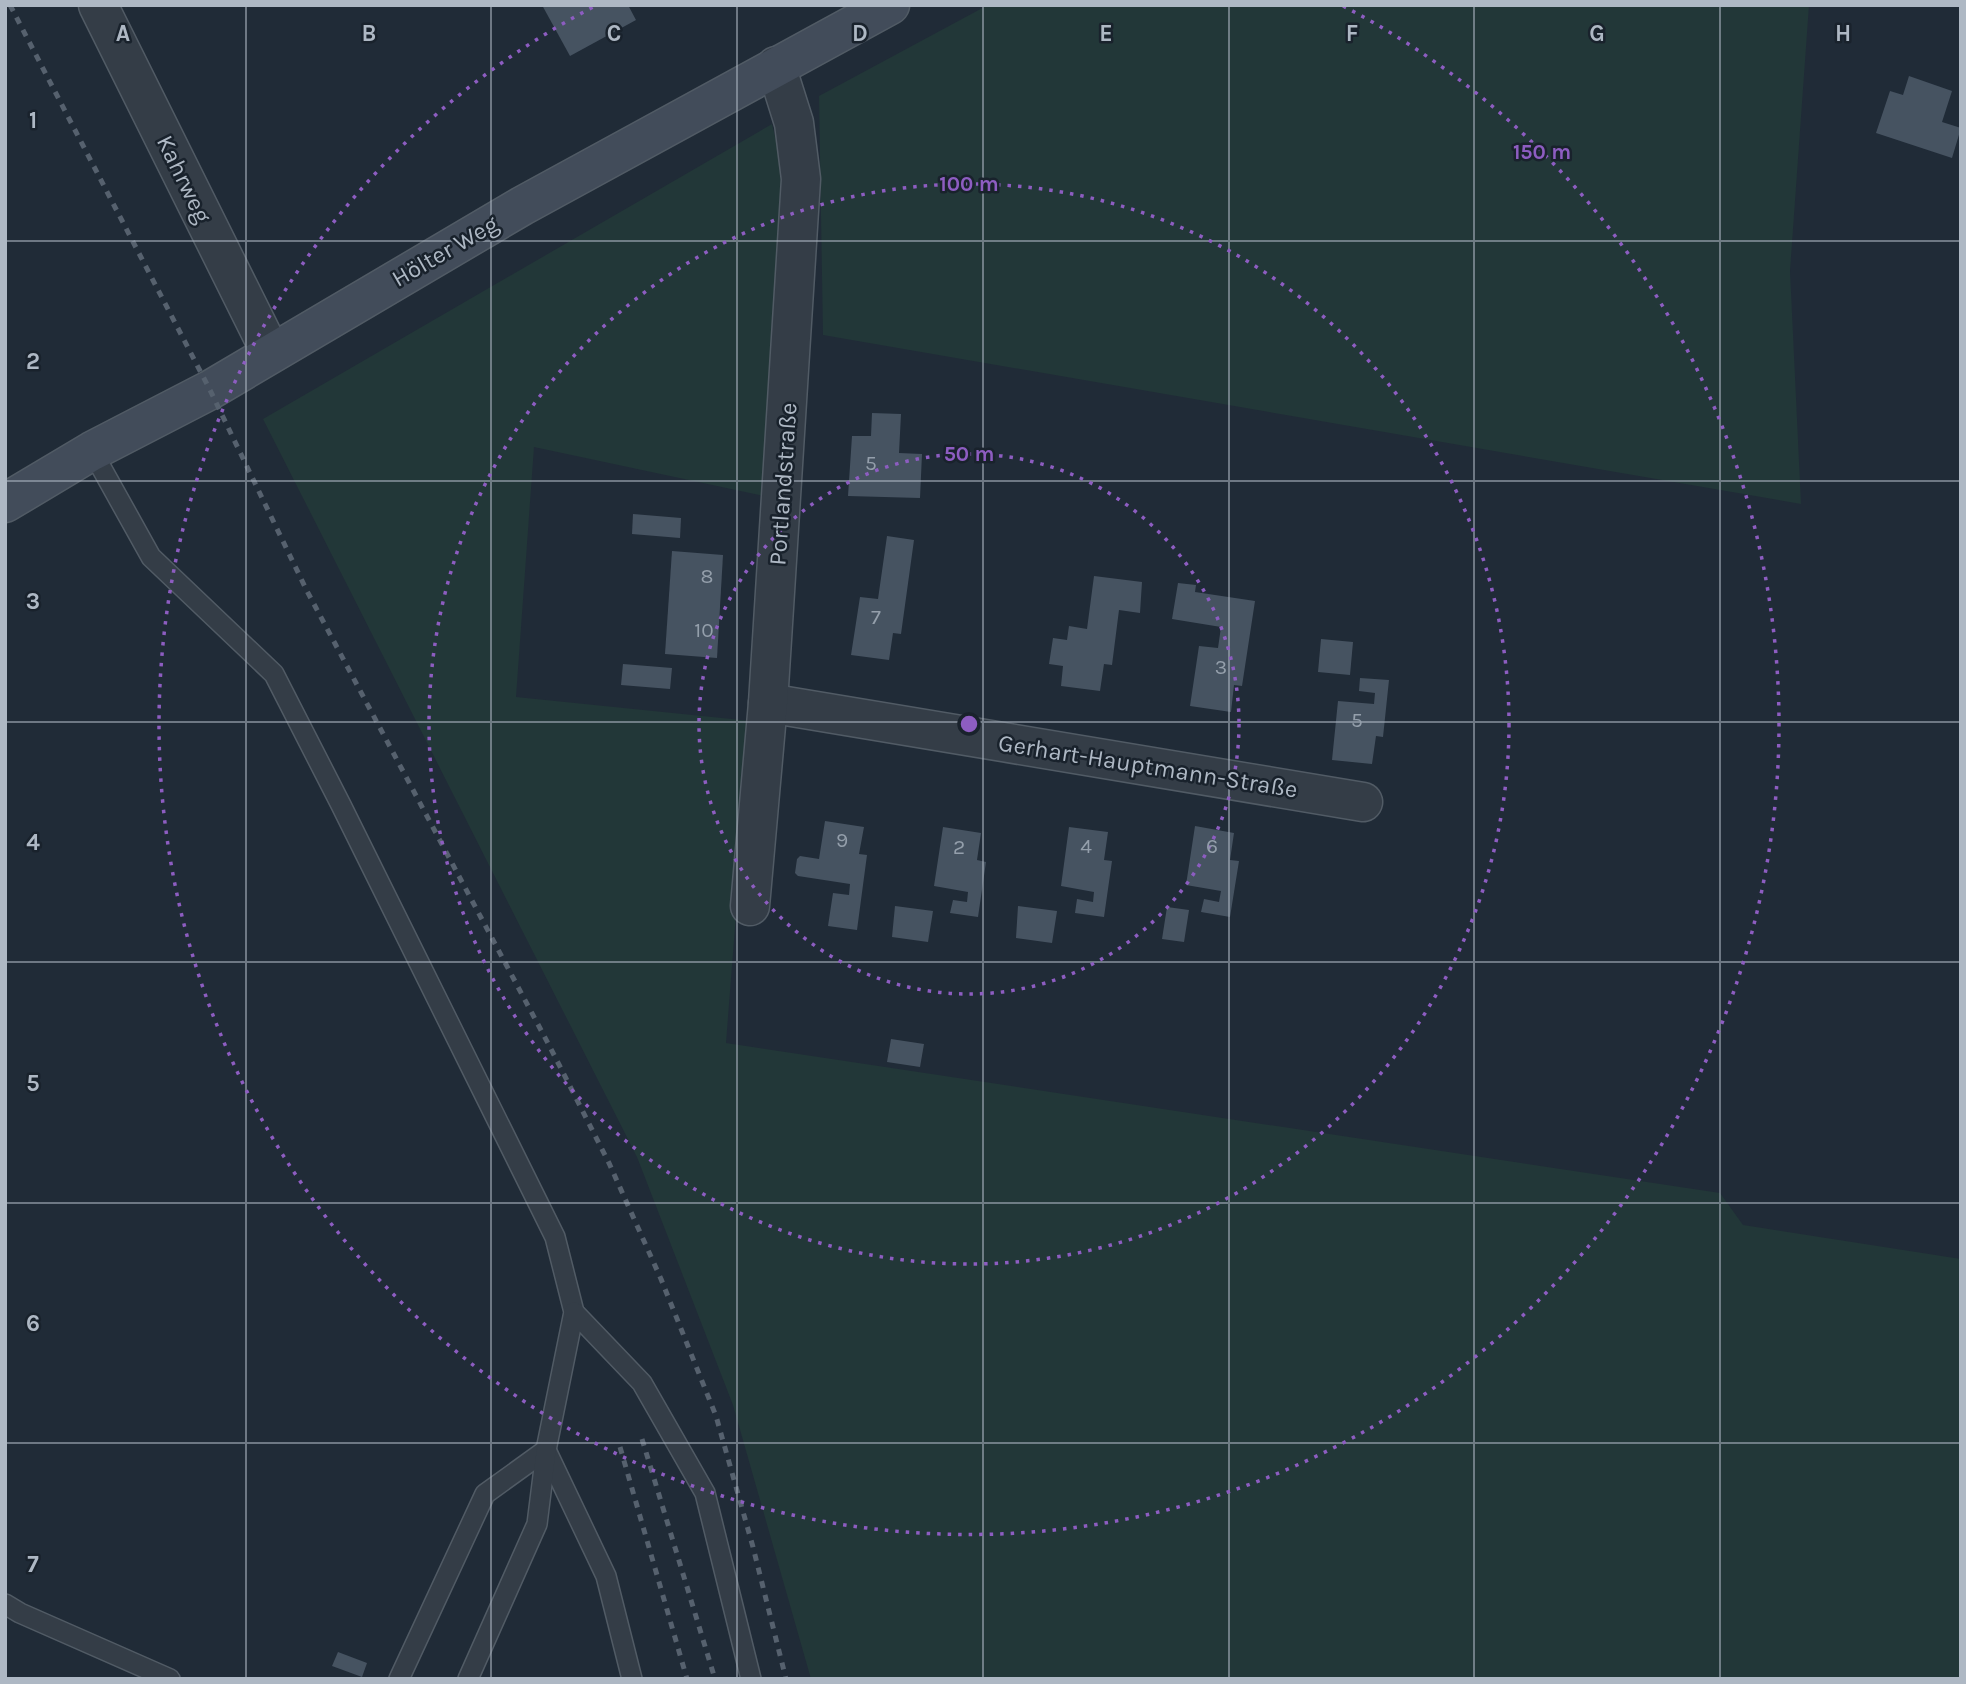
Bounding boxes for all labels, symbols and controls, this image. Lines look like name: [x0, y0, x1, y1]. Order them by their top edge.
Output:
text: A: [116, 20, 130, 47]
text: B: [362, 20, 376, 47]
text: C: [607, 20, 621, 47]
text: D: [852, 20, 868, 47]
text: E: [1099, 20, 1113, 47]
text: F: [1346, 20, 1358, 47]
text: G: [1589, 20, 1605, 47]
text: H: [1835, 20, 1851, 47]
text: 1: [29, 107, 37, 134]
street label: Kahrweg: [151, 131, 217, 228]
text: 150 m: [1513, 140, 1571, 164]
text: 100 m: [939, 172, 999, 196]
street label: Hölter Weg: [387, 209, 504, 293]
text: 2: [26, 348, 40, 375]
street label: Portlandstraße: [763, 402, 803, 566]
text: 50 m: [944, 442, 994, 466]
house number: 5: [865, 451, 877, 475]
house number: 8: [701, 564, 713, 588]
text: 3: [26, 588, 40, 615]
house number: 7: [871, 605, 881, 629]
house number: 10: [694, 618, 714, 642]
house number: 3: [1215, 655, 1227, 679]
house number: 5: [1351, 708, 1363, 732]
centre of rings: [957, 712, 981, 736]
street label: Gerhart-Hauptmann-Straße: [996, 729, 1300, 803]
house number: 9: [836, 828, 848, 852]
text: 4: [26, 829, 40, 856]
house number: 4: [1080, 834, 1092, 858]
house number: 6: [1206, 834, 1218, 858]
house number: 2: [953, 835, 965, 859]
text: 5: [26, 1070, 40, 1097]
text: 6: [26, 1310, 40, 1337]
text: 7: [27, 1551, 39, 1578]

